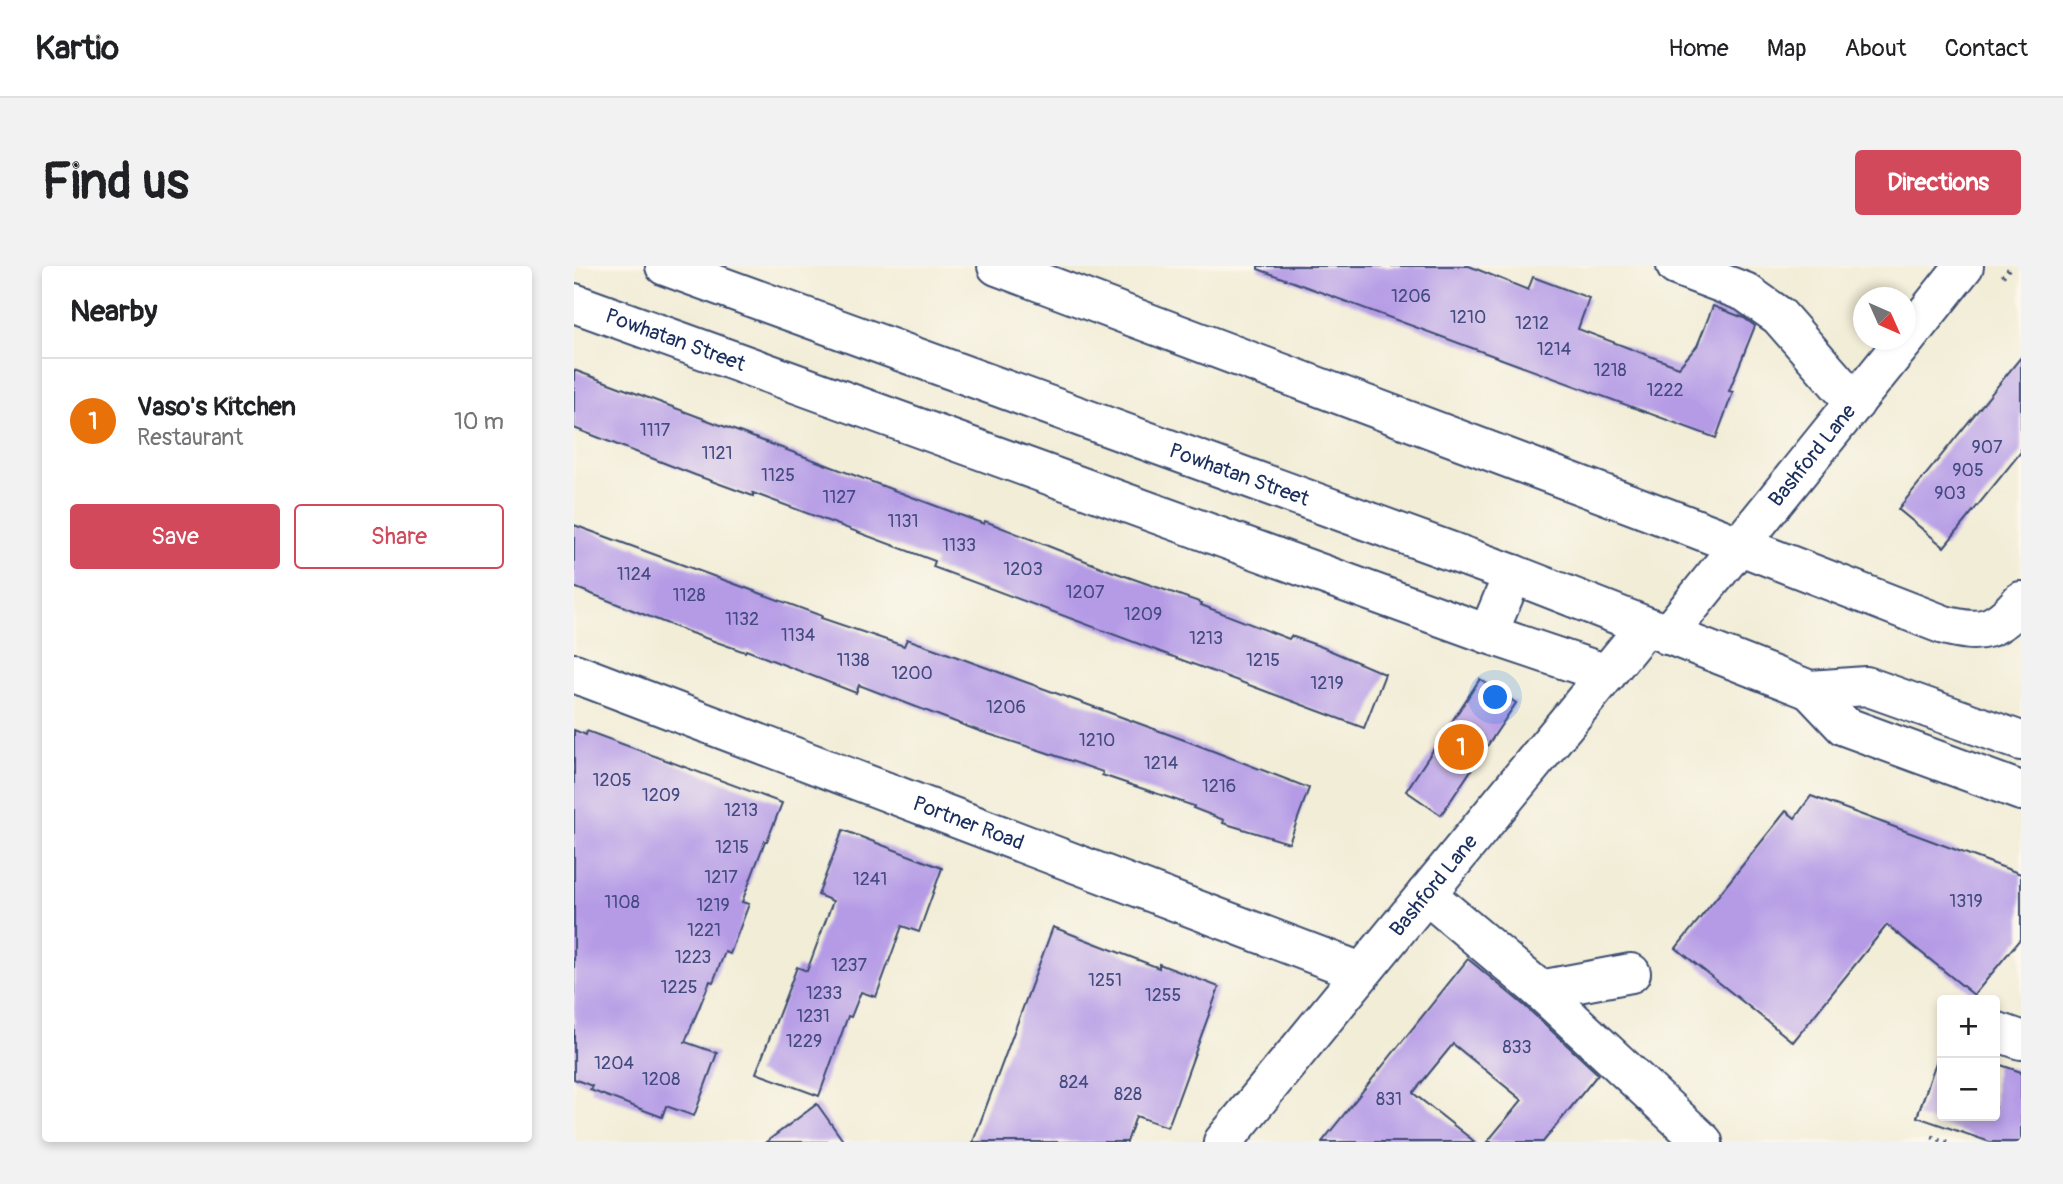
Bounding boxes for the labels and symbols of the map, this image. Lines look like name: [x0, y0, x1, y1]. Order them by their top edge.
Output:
house number: 1206: [1391, 285, 1431, 308]
north arrow: [1853, 287, 1916, 350]
street label: Powhatan Street: [602, 303, 750, 378]
house number: 1210: [1450, 306, 1486, 329]
house number: 1212: [1515, 312, 1549, 335]
house number: 1214: [1537, 338, 1572, 361]
house number: 1218: [1593, 359, 1627, 382]
house number: 1222: [1646, 379, 1684, 402]
street label: Bashford Lane: [1763, 398, 1862, 513]
house number: 1117: [640, 419, 671, 442]
house number: 907: [1971, 436, 2003, 459]
street label: Powhatan Street: [1165, 437, 1313, 513]
house number: 1121: [701, 442, 733, 465]
house number: 905: [1952, 459, 1984, 482]
house number: 1125: [761, 464, 795, 487]
house number: 903: [1934, 482, 1966, 505]
house number: 1127: [822, 486, 856, 509]
house number: 1131: [887, 510, 919, 533]
house number: 1133: [942, 534, 976, 557]
house number: 1203: [1003, 558, 1043, 581]
house number: 1124: [617, 563, 652, 586]
house number: 1207: [1066, 581, 1105, 604]
house number: 1128: [672, 584, 706, 607]
house number: 1209: [1124, 603, 1162, 626]
house number: 1132: [725, 608, 759, 631]
house number: 1134: [781, 624, 816, 647]
house number: 1213: [1189, 627, 1223, 650]
house number: 1138: [836, 649, 870, 672]
house number: 1215: [1246, 649, 1280, 672]
house number: 1200: [891, 662, 933, 685]
house number: 1219: [1310, 672, 1344, 695]
your location: [1478, 680, 1512, 714]
house number: 1206: [986, 696, 1026, 719]
pin: 1: [1438, 721, 1484, 773]
house number: 1210: [1079, 729, 1115, 752]
house number: 1214: [1144, 752, 1179, 775]
house number: 1205: [592, 769, 632, 792]
house number: 1216: [1202, 775, 1236, 798]
house number: 1209: [642, 784, 680, 807]
street label: Portner Road: [909, 790, 1028, 857]
house number: 1213: [724, 799, 758, 822]
street label: Bashford Lane: [1384, 828, 1484, 942]
house number: 1215: [715, 836, 749, 859]
house number: 1217: [704, 866, 738, 889]
house number: 1241: [853, 868, 887, 891]
house number: 1319: [1949, 890, 1983, 913]
house number: 1108: [604, 891, 640, 914]
house number: 1219: [696, 894, 730, 917]
house number: 1221: [687, 919, 721, 942]
house number: 1223: [675, 946, 711, 969]
house number: 1237: [831, 954, 868, 977]
house number: 1251: [1088, 969, 1122, 992]
house number: 1225: [661, 976, 697, 999]
house number: 1233: [806, 982, 842, 1005]
house number: 1255: [1145, 984, 1181, 1007]
house number: 1231: [796, 1005, 830, 1028]
house number: 1229: [786, 1030, 822, 1053]
house number: 833: [1502, 1036, 1532, 1059]
house number: 1204: [594, 1052, 634, 1075]
house number: 1208: [642, 1068, 680, 1091]
house number: 824: [1059, 1071, 1089, 1094]
house number: 828: [1114, 1083, 1142, 1106]
house number: 831: [1376, 1088, 1402, 1111]

